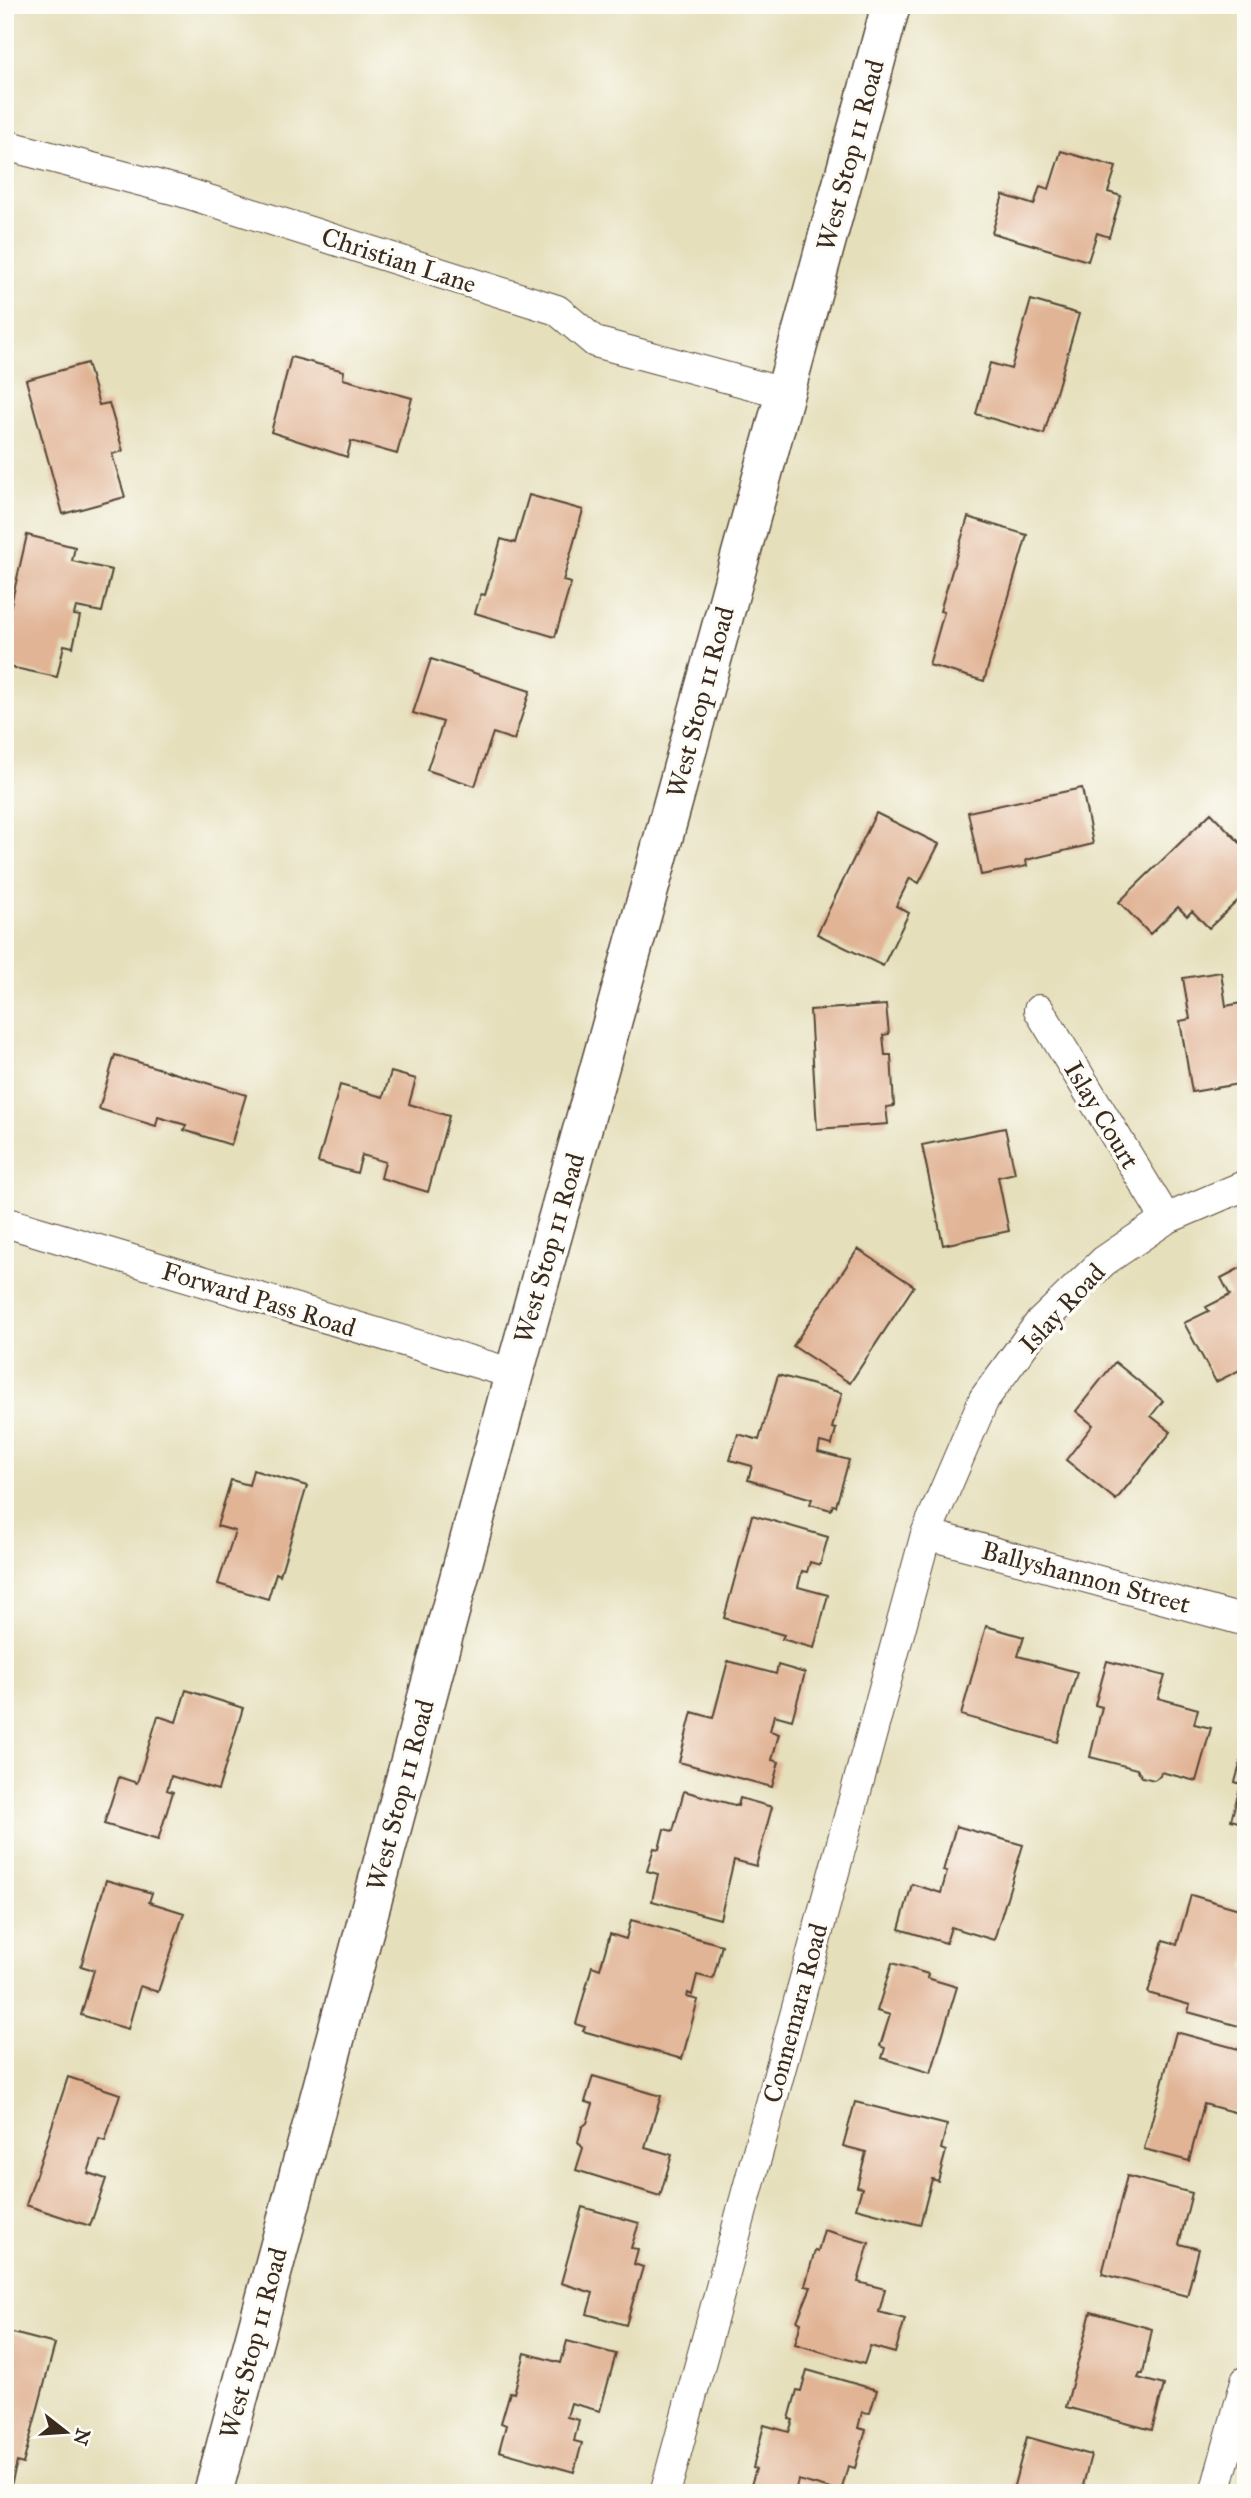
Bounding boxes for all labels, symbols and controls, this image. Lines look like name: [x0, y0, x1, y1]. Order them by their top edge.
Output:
street label: West Stop 11 Road: [809, 56, 891, 254]
street label: Christian Lane: [318, 220, 480, 300]
street label: West Stop 11 Road: [659, 603, 741, 801]
street label: Islay Court: [1057, 1055, 1147, 1175]
street label: West Stop 11 Road: [507, 1149, 591, 1347]
street label: Forward Pass Road: [158, 1254, 360, 1344]
street label: Islay Road: [1012, 1256, 1112, 1360]
street label: Ballyshannon Street: [978, 1534, 1194, 1620]
street label: West Stop 11 Road: [359, 1696, 441, 1894]
street label: Connemara Road: [756, 1920, 834, 2106]
street label: West Stop 11 Road: [212, 2244, 294, 2442]
north arrow: [32, 2396, 102, 2466]
text: N: [68, 2426, 95, 2448]

